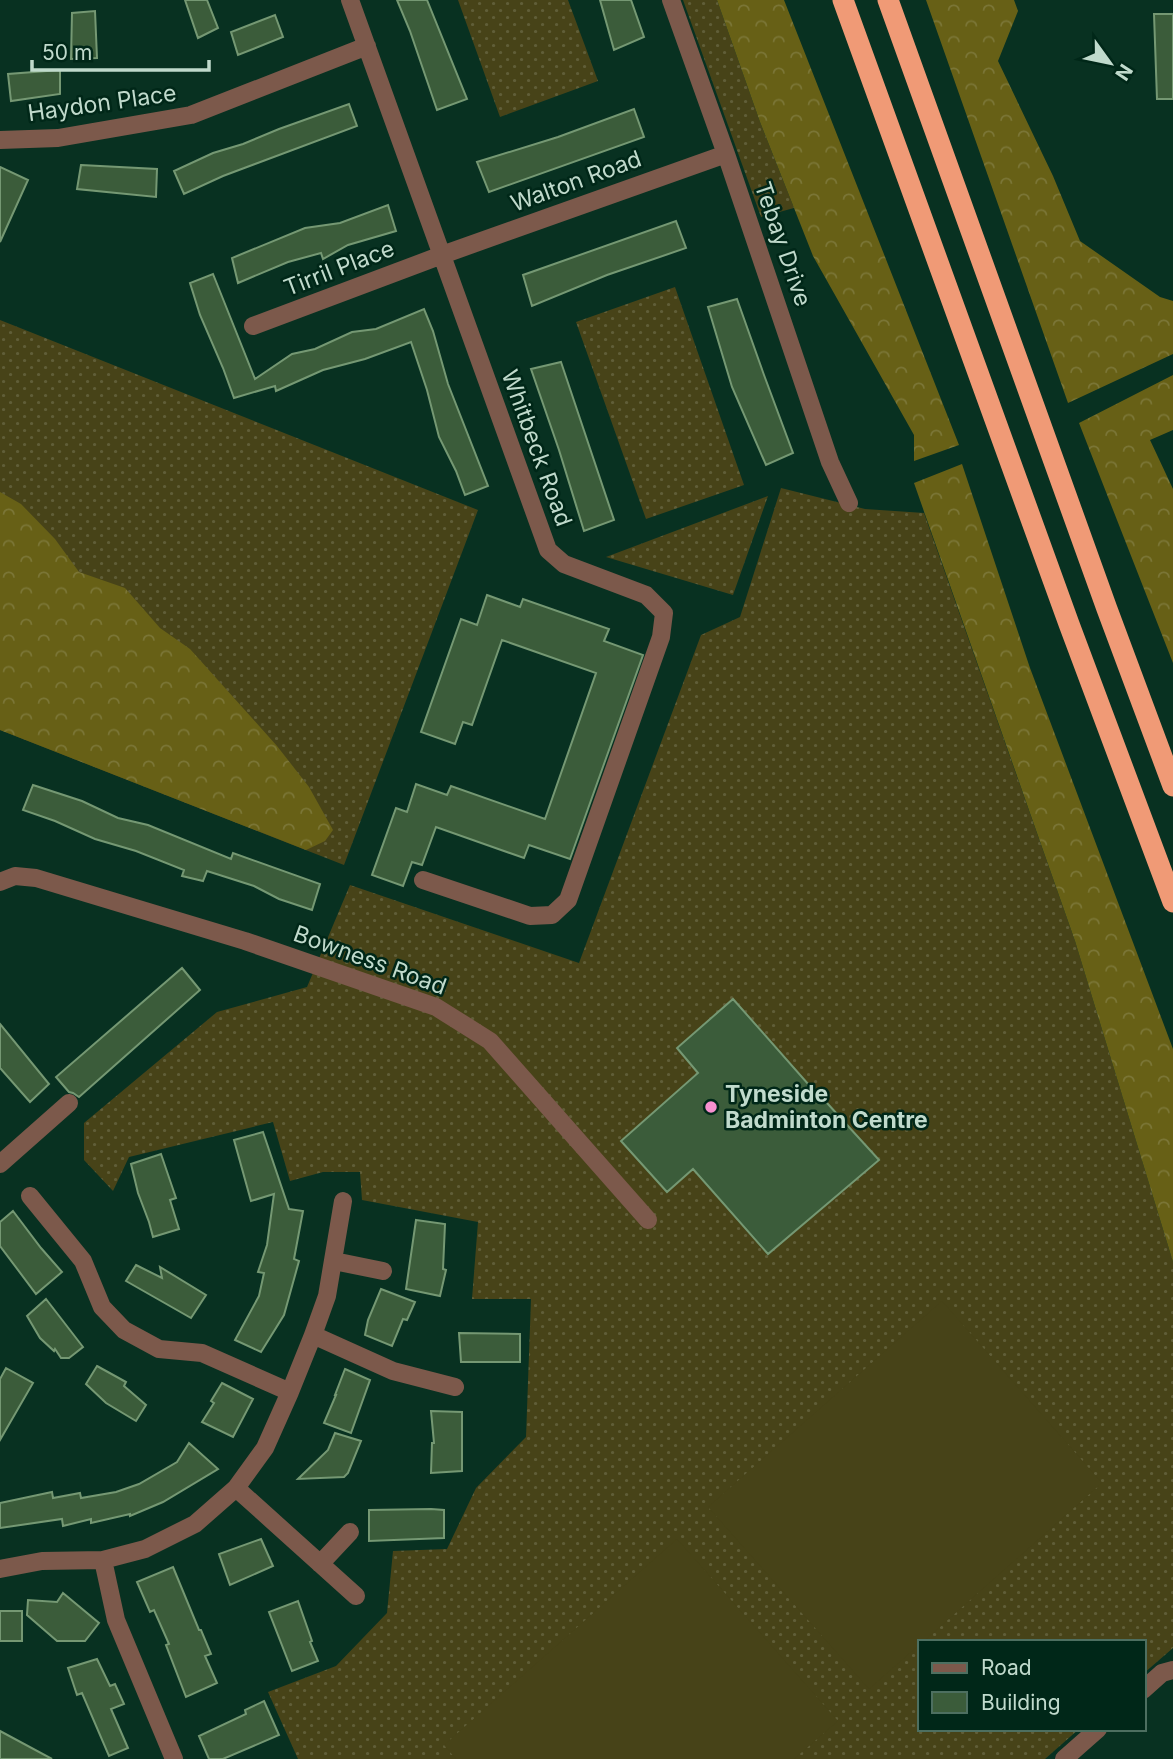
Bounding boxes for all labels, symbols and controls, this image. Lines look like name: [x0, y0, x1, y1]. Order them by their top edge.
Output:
scale bar: [32, 28, 208, 72]
north arrow: [1075, 28, 1145, 98]
text: 50 m: [42, 40, 92, 65]
text: N: [1110, 60, 1137, 84]
street label: Haydon Place: [26, 79, 178, 127]
street label: Walton Road: [507, 144, 645, 218]
street label: Tebay Drive: [749, 178, 817, 310]
street label: Tirril Place: [280, 234, 398, 302]
street label: Whitbeck Road: [496, 366, 578, 530]
street label: Bowness Road: [290, 919, 450, 1001]
place label: Tyneside Badminton Centre: [725, 1080, 928, 1134]
marker: Tyneside Badminton Centre: [703, 1099, 719, 1115]
legend: [918, 1640, 1145, 1731]
text: Road: [981, 1655, 1032, 1680]
text: Building: [981, 1690, 1061, 1715]

